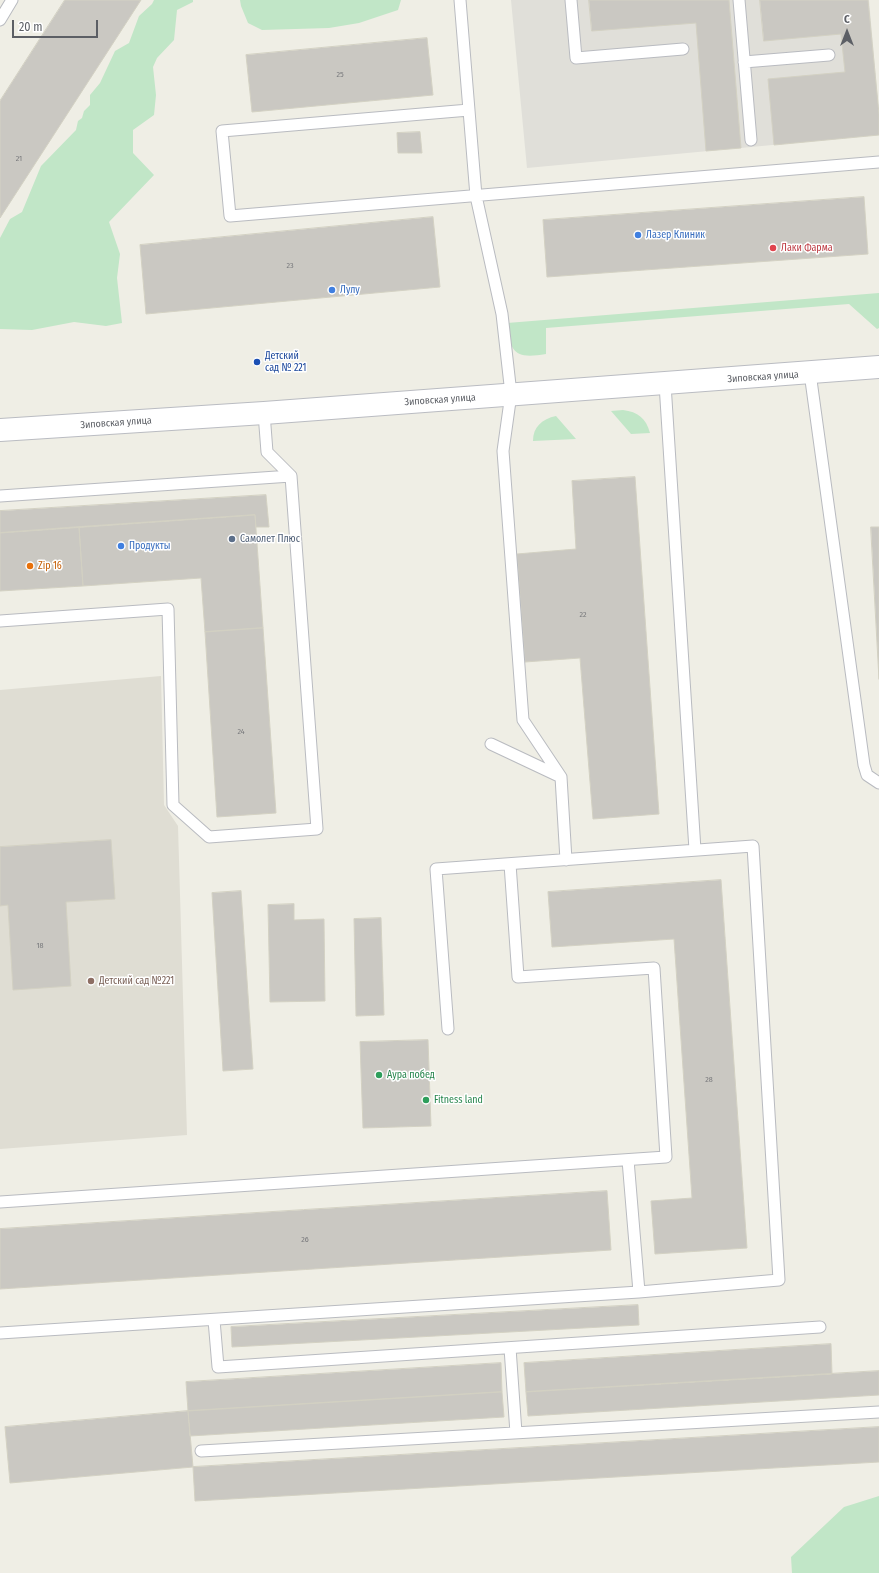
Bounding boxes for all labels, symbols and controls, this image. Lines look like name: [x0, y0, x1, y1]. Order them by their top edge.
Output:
scale bar: [14, 12, 100, 38]
north arrow: [827, 12, 867, 52]
text: С: [844, 13, 850, 26]
text: 20 m: [19, 20, 43, 34]
house number: 25: [336, 70, 344, 80]
house number: 21: [16, 154, 22, 164]
place label: Лазер Клиник: [646, 229, 705, 241]
marker: Лазер Клиник: [633, 230, 643, 240]
place label: Лаки Фарма: [781, 242, 833, 254]
marker: Лаки Фарма: [768, 243, 778, 253]
house number: 23: [286, 261, 294, 271]
place label: Лулу: [340, 284, 360, 296]
marker: Лулу: [327, 285, 337, 295]
place label: Детский сад № 221: [265, 350, 306, 374]
marker: Детский сад № 221: [252, 357, 262, 367]
street label: Зиповская улица: [727, 369, 799, 385]
street label: Зиповская улица: [404, 392, 476, 408]
street label: Зиповская улица: [80, 415, 152, 431]
place label: Самолет Плюс: [240, 533, 300, 545]
marker: Самолет Плюс: [227, 534, 237, 544]
place label: Продукты: [129, 540, 170, 552]
marker: Продукты: [116, 541, 126, 551]
place label: Zip 16: [38, 560, 62, 572]
marker: Zip 16: [25, 561, 35, 571]
house number: 22: [579, 610, 587, 620]
house number: 24: [237, 727, 245, 737]
house number: 18: [36, 941, 44, 951]
place label: Детский сад №221: [99, 975, 174, 987]
marker: Детский сад №221: [86, 976, 96, 986]
place label: Аура побед: [387, 1069, 435, 1081]
marker: Аура побед: [374, 1070, 384, 1080]
house number: 28: [705, 1075, 713, 1085]
place label: Fitness land: [434, 1094, 483, 1106]
marker: Fitness land: [421, 1095, 431, 1105]
house number: 26: [301, 1235, 309, 1245]

